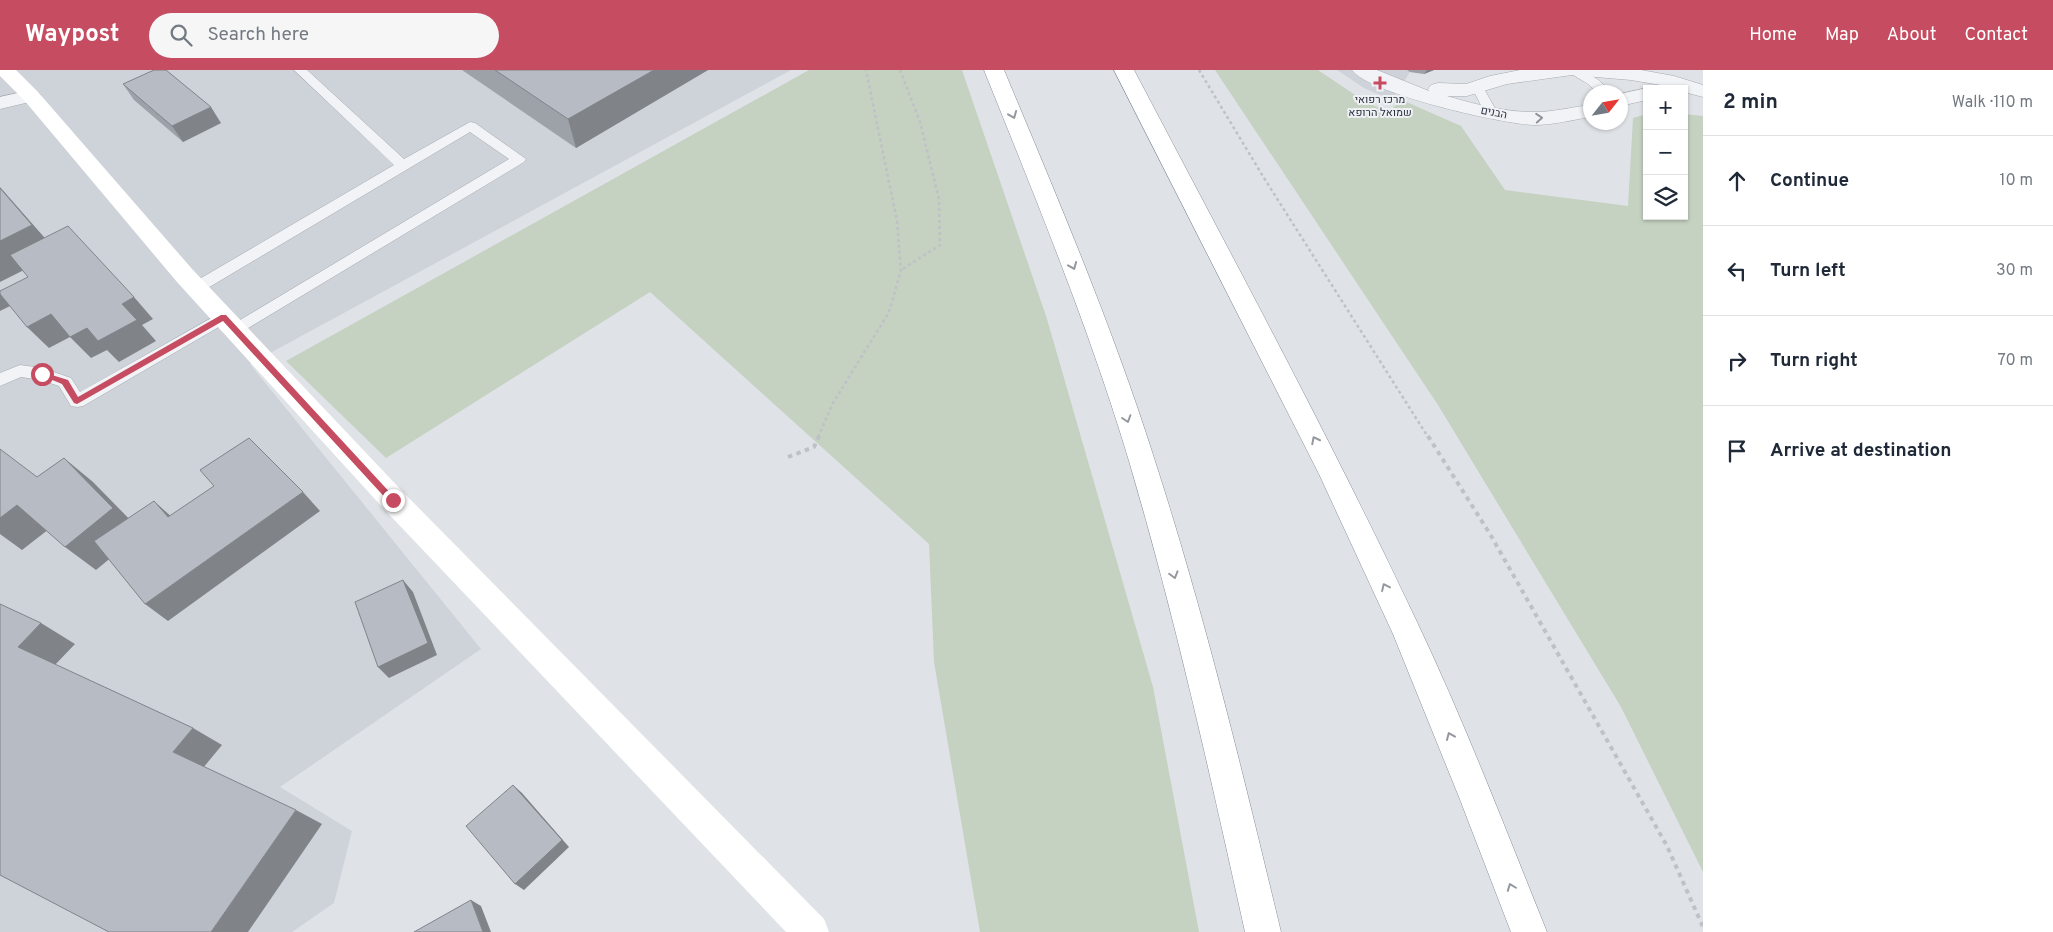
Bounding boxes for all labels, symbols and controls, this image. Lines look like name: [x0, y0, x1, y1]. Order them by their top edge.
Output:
search box: [149, 13, 499, 58]
text: Waypost: [25, 20, 119, 50]
icon: search: [167, 21, 195, 49]
text: Search here: [207, 23, 309, 47]
text: Home: [1749, 24, 1797, 47]
text: Map: [1825, 24, 1859, 47]
text: About: [1887, 24, 1936, 47]
text: Contact: [1964, 24, 2028, 47]
marker: מרכז רפואי שמואל הרופא: [1373, 76, 1387, 90]
north arrow: [1583, 85, 1628, 130]
map controls: [1643, 85, 1688, 220]
button: +: [1643, 85, 1688, 130]
text: 2 min: [1723, 89, 1778, 116]
place label: מרכז רפואי שמואל הרופא: [1348, 93, 1412, 120]
text: Walk · 110 m: [1952, 93, 2033, 113]
street label: הבנים: [1479, 104, 1508, 122]
one-way arrow: [1007, 110, 1017, 119]
one-way arrow: [1536, 112, 1544, 123]
button: −: [1643, 130, 1688, 175]
icon: ahead: [1723, 167, 1751, 195]
text: Continue: [1770, 169, 1849, 193]
text: 10 m: [1999, 171, 2033, 191]
button: layers: [1643, 175, 1688, 220]
icon: left: [1723, 257, 1751, 285]
text: Turn left: [1770, 259, 1846, 283]
one-way arrow: [1066, 261, 1077, 270]
text: 30 m: [1996, 261, 2033, 281]
icon: right: [1723, 347, 1751, 375]
text: Turn right: [1770, 349, 1858, 373]
text: 70 m: [1998, 351, 2033, 371]
route start: [31, 363, 54, 386]
one-way arrow: [1122, 414, 1132, 423]
one-way arrow: [1311, 437, 1321, 446]
icon: arrive: [1723, 437, 1751, 465]
text: Arrive at destination: [1770, 439, 1951, 463]
route end: [382, 489, 405, 512]
one-way arrow: [1168, 570, 1178, 578]
one-way arrow: [1381, 583, 1391, 592]
one-way arrow: [1446, 732, 1456, 741]
one-way arrow: [1507, 883, 1517, 891]

